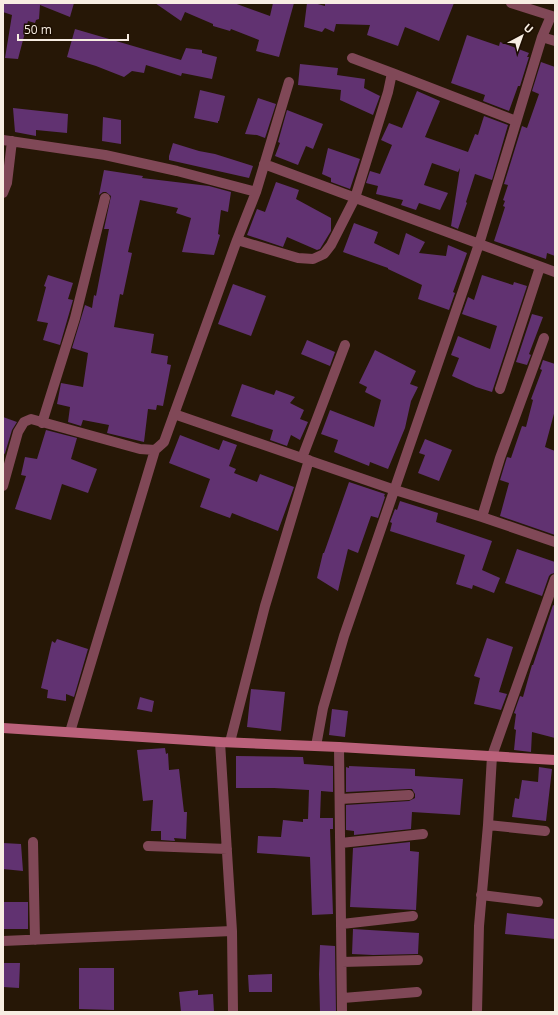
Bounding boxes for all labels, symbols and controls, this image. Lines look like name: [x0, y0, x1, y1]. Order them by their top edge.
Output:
scale bar: [18, 16, 128, 42]
north arrow: [502, 16, 542, 56]
text: U: [521, 20, 537, 36]
text: 50 m: [24, 21, 52, 38]

